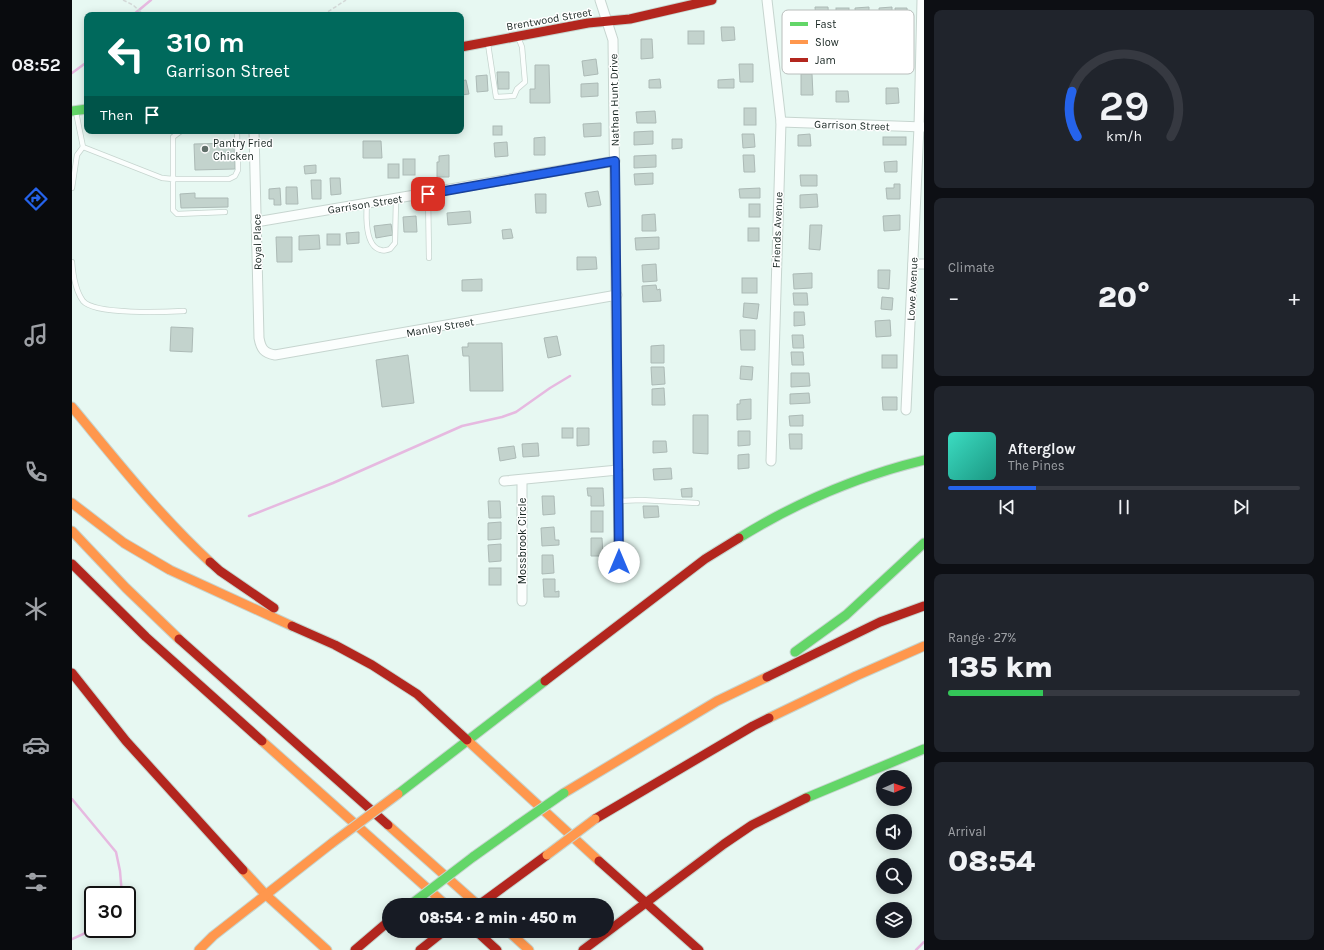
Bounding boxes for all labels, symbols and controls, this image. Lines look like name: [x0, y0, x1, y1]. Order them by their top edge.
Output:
street label: Brentwood Street: [505, 6, 593, 33]
legend: [782, 10, 914, 74]
text: Fast: [815, 18, 836, 31]
text: 310 m: [166, 26, 245, 59]
icon: left: [100, 28, 152, 80]
text: Slow: [815, 36, 839, 49]
street label: Nathan Hunt Drive: [607, 53, 622, 146]
text: 08:52: [11, 54, 61, 76]
text: Jam: [815, 54, 836, 67]
text: Garrison Street: [166, 60, 290, 82]
text: 29: [1099, 82, 1149, 130]
icon: arrive: [141, 104, 163, 126]
text: Then: [100, 106, 133, 124]
street label: Garrison Street: [814, 118, 890, 133]
text: km/h: [1106, 128, 1142, 145]
place label: Pantry Fried Chicken: [213, 137, 273, 163]
marker: Pantry Fried Chicken: [200, 144, 210, 154]
pin: [411, 177, 445, 211]
icon: arrive: [417, 183, 439, 205]
icon: directions: [22, 185, 50, 213]
street label: Friends Avenue: [770, 191, 785, 268]
street label: Garrison Street: [327, 192, 403, 217]
street label: Royal Place: [251, 213, 264, 270]
street label: Lowe Avenue: [904, 257, 921, 321]
text: Climate: [948, 260, 994, 275]
text: 20°: [1098, 279, 1150, 315]
text: −: [948, 285, 960, 311]
text: +: [1288, 285, 1300, 311]
street label: Manley Street: [405, 315, 475, 340]
icon: music: [22, 321, 50, 349]
text: Afterglow: [1008, 440, 1076, 458]
icon: phone: [22, 458, 50, 486]
text: The Pines: [1008, 458, 1065, 473]
icon: previous: [996, 496, 1018, 518]
icon: pause: [1113, 496, 1135, 518]
icon: next: [1230, 496, 1252, 518]
street label: Mossbrook Circle: [516, 497, 529, 584]
position arrow: [598, 541, 640, 583]
icon: climate: [22, 595, 50, 623]
text: Range · 27%: [948, 630, 1017, 645]
text: 135 km: [948, 649, 1053, 685]
icon: car: [22, 731, 50, 759]
north arrow: [876, 770, 912, 806]
map controls: [876, 770, 912, 938]
button: sound: [876, 814, 912, 850]
text: Arrival: [948, 824, 986, 839]
text: 08:54: [948, 843, 1035, 879]
button: search: [876, 858, 912, 894]
icon: filters: [22, 868, 50, 896]
speed limit sign: 30: [84, 886, 136, 938]
button: layers: [876, 902, 912, 938]
text: 08:54 · 2 min · 450 m: [419, 909, 577, 927]

